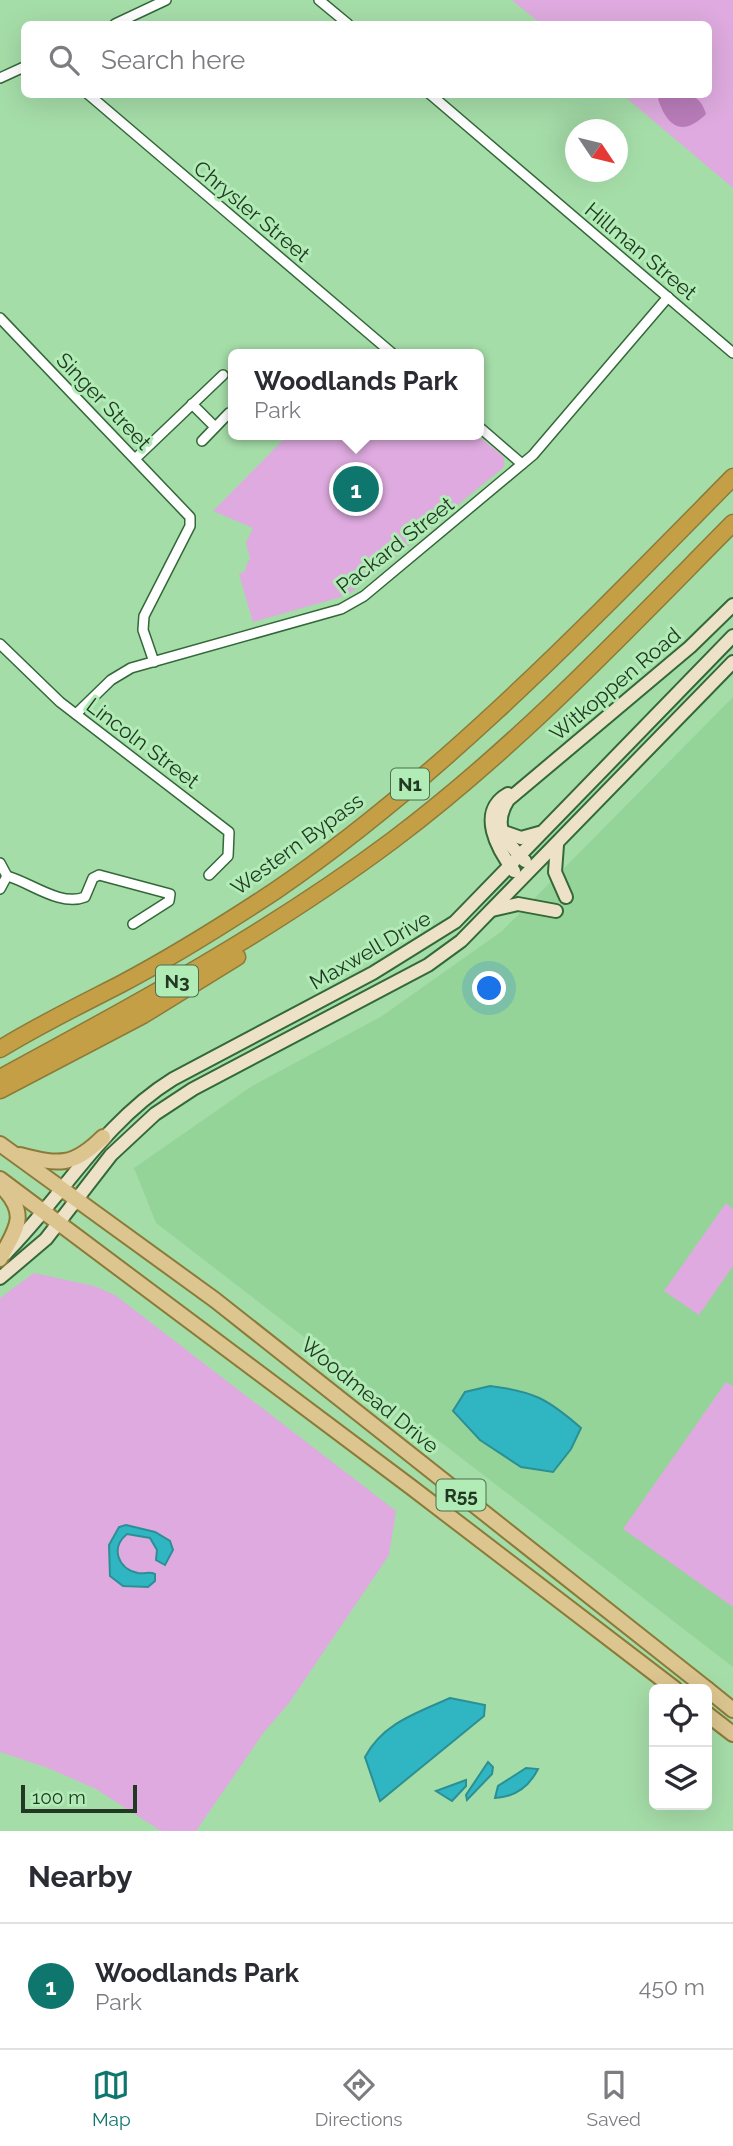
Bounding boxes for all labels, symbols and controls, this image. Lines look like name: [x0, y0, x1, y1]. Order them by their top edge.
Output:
search box: [21, 21, 712, 98]
icon: search: [45, 41, 83, 79]
text: Search here: [101, 45, 245, 75]
north arrow: [565, 119, 628, 182]
street label: Chrysler Street: [189, 155, 315, 267]
street label: Hillman Street: [580, 197, 702, 305]
street label: Singer Street: [51, 347, 157, 455]
popup: [228, 349, 484, 440]
text: Woodlands Park: [254, 366, 458, 396]
text: Park: [254, 396, 301, 423]
pin: 1: [333, 463, 379, 515]
street label: Packard Street: [331, 491, 459, 599]
street label: Witkoppen Road: [545, 622, 685, 746]
street label: Lincoln Street: [82, 693, 204, 793]
road number: N1: [391, 768, 429, 800]
street label: Western Bypass: [226, 788, 368, 900]
street label: Maxwell Drive: [305, 905, 435, 995]
road number: N3: [156, 965, 198, 996]
your location: [472, 971, 506, 1005]
street label: Woodmead Drive: [296, 1332, 444, 1458]
road number: R55: [436, 1480, 486, 1511]
map controls: [649, 1684, 712, 1810]
button: locate: [649, 1684, 712, 1747]
button: layers: [649, 1747, 712, 1810]
scale bar: [21, 1782, 136, 1814]
text: 100 m: [32, 1786, 86, 1808]
text: Nearby: [28, 1859, 132, 1894]
text: Woodlands Park: [95, 1958, 299, 1988]
text: 1: [45, 1973, 57, 2000]
text: 450 m: [639, 1973, 705, 2000]
text: Park: [95, 1988, 142, 2015]
tab: Map: [92, 2066, 131, 2130]
tab: Directions: [315, 2066, 403, 2130]
tab: Saved: [587, 2066, 641, 2130]

